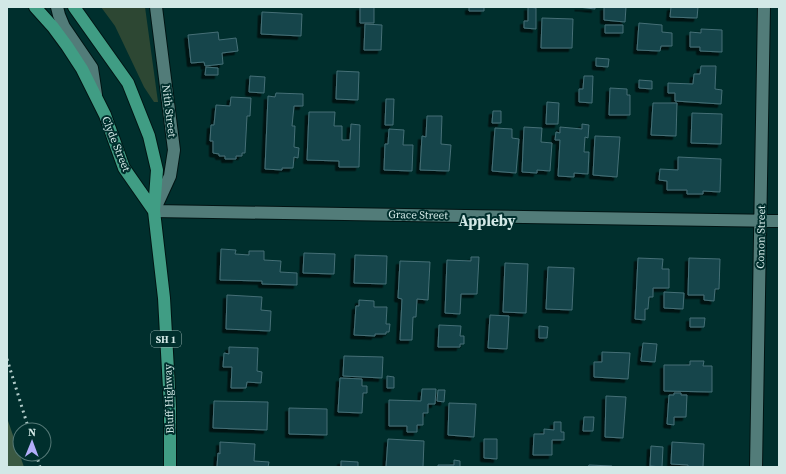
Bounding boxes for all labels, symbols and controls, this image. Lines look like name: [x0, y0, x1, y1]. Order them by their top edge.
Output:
street label: Nith Street: [158, 84, 180, 138]
street label: Clyde Street: [98, 114, 134, 174]
street label: Conon Street: [753, 205, 769, 269]
street label: Grace Street: [388, 207, 448, 223]
district label: Appleby: [458, 210, 516, 231]
road number: SH 1: [151, 331, 181, 347]
street label: Bluff Highway: [160, 364, 178, 434]
north arrow: [12, 422, 52, 462]
text: N: [28, 425, 36, 440]

